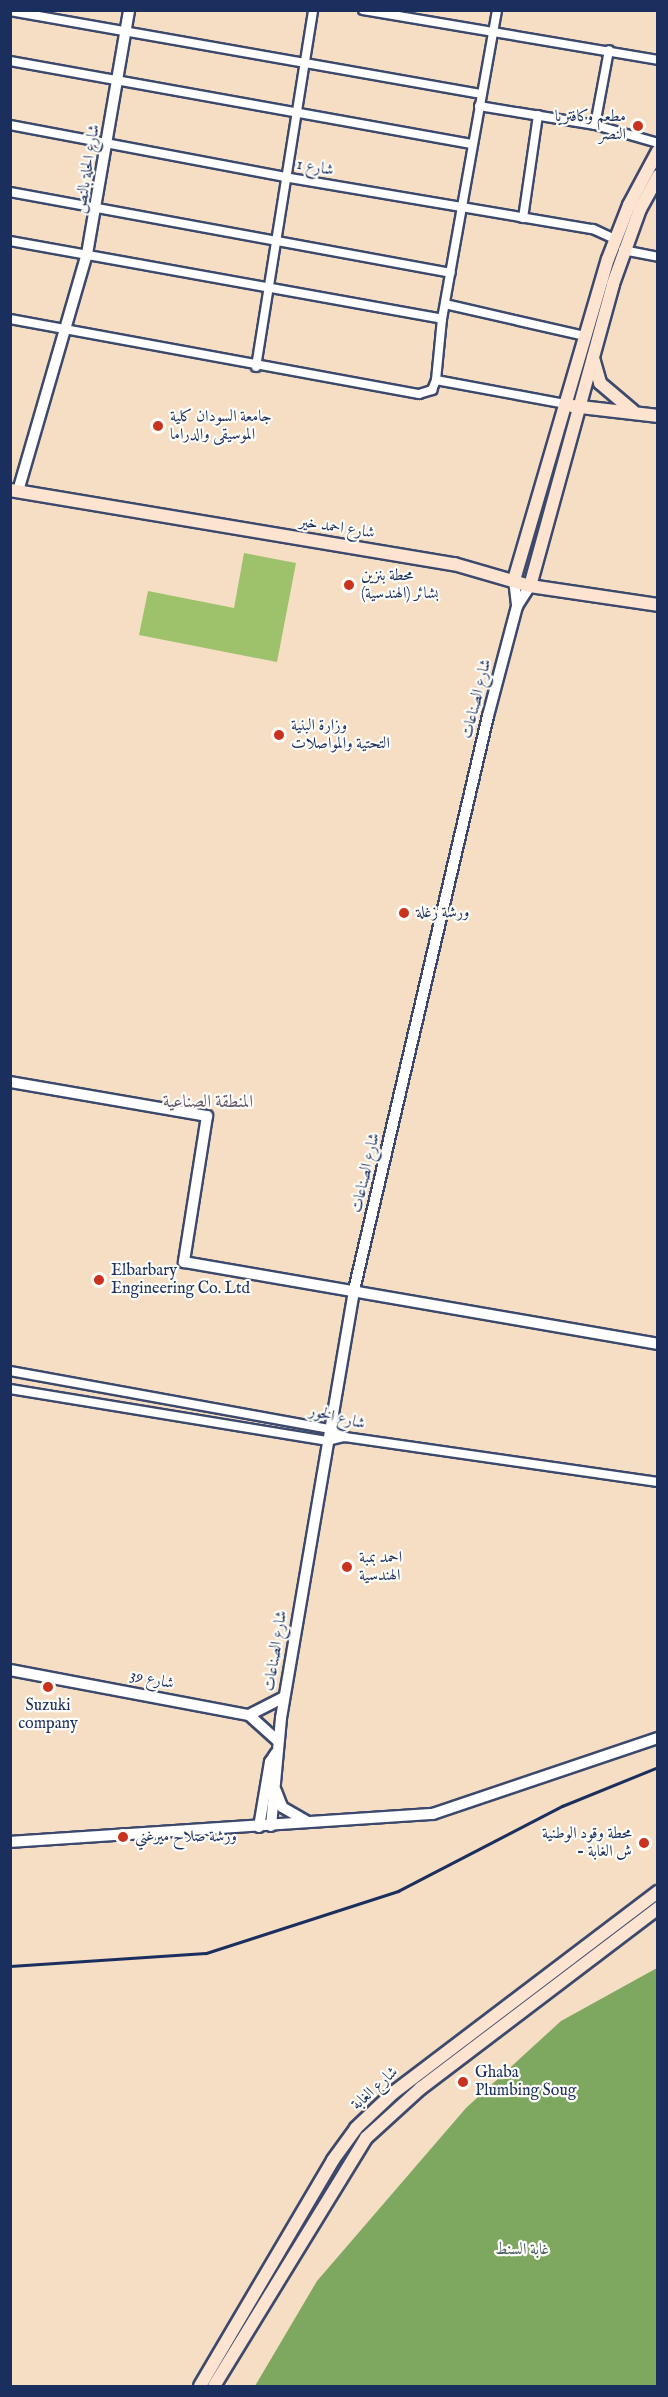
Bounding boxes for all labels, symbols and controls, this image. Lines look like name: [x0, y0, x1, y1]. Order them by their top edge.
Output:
place label: مطعم وكافتريا النصر: [555, 107, 626, 145]
marker: مطعم وكافتريا النصر: [631, 119, 645, 133]
street label: شارع الحلة بالنص: [71, 123, 105, 215]
street label: شارع 1: [295, 155, 335, 181]
place label: جامعة السودان كلية الموسيقى والدراما: [170, 407, 272, 445]
marker: جامعة السودان كلية الموسيقى والدراما: [151, 419, 165, 433]
street label: شارع احمد خير: [298, 513, 376, 543]
place label: محطة بنزين بشائر (الهندسية): [361, 566, 439, 604]
marker: محطة بنزين بشائر (الهندسية): [342, 578, 356, 592]
street label: شارع الصناعات: [458, 657, 496, 741]
place label: وزارة البنية التحتية والمواصلات: [291, 716, 390, 754]
marker: وزارة البنية التحتية والمواصلات: [272, 728, 286, 742]
place label: ورشة زغلة: [416, 903, 470, 923]
marker: ورشة زغلة: [397, 906, 411, 920]
district label: المنطقة الصناعية: [163, 1092, 253, 1114]
street label: شارع الصناعات: [347, 1131, 385, 1215]
place label: Elbarbary Engineering Co. Ltd: [111, 1261, 250, 1299]
marker: Elbarbary Engineering Co. Ltd: [92, 1273, 106, 1287]
street label: شارع الخور: [307, 1402, 367, 1434]
place label: احمد بمبة الهندسية: [359, 1548, 402, 1586]
marker: احمد بمبة الهندسية: [340, 1560, 354, 1574]
street label: شارع الصناعات: [260, 1609, 292, 1693]
street label: شارع 39: [128, 1666, 176, 1694]
marker: Suzuki company: [41, 1680, 55, 1694]
place label: Suzuki company: [18, 1696, 78, 1734]
place label: محطة وقود الوطنية - ش الغابة: [542, 1824, 632, 1862]
place label: ورشة صلاح ميرغني: [135, 1827, 237, 1847]
marker: ورشة صلاح ميرغني: [116, 1830, 130, 1844]
marker: محطة وقود الوطنية - ش الغابة: [637, 1836, 651, 1850]
street label: شارع الغابة: [348, 2063, 402, 2115]
place label: Ghaba Plumbing Soug: [475, 2063, 576, 2101]
marker: Ghaba Plumbing Soug: [456, 2075, 470, 2089]
park label: غابة السنط: [495, 2240, 549, 2260]

